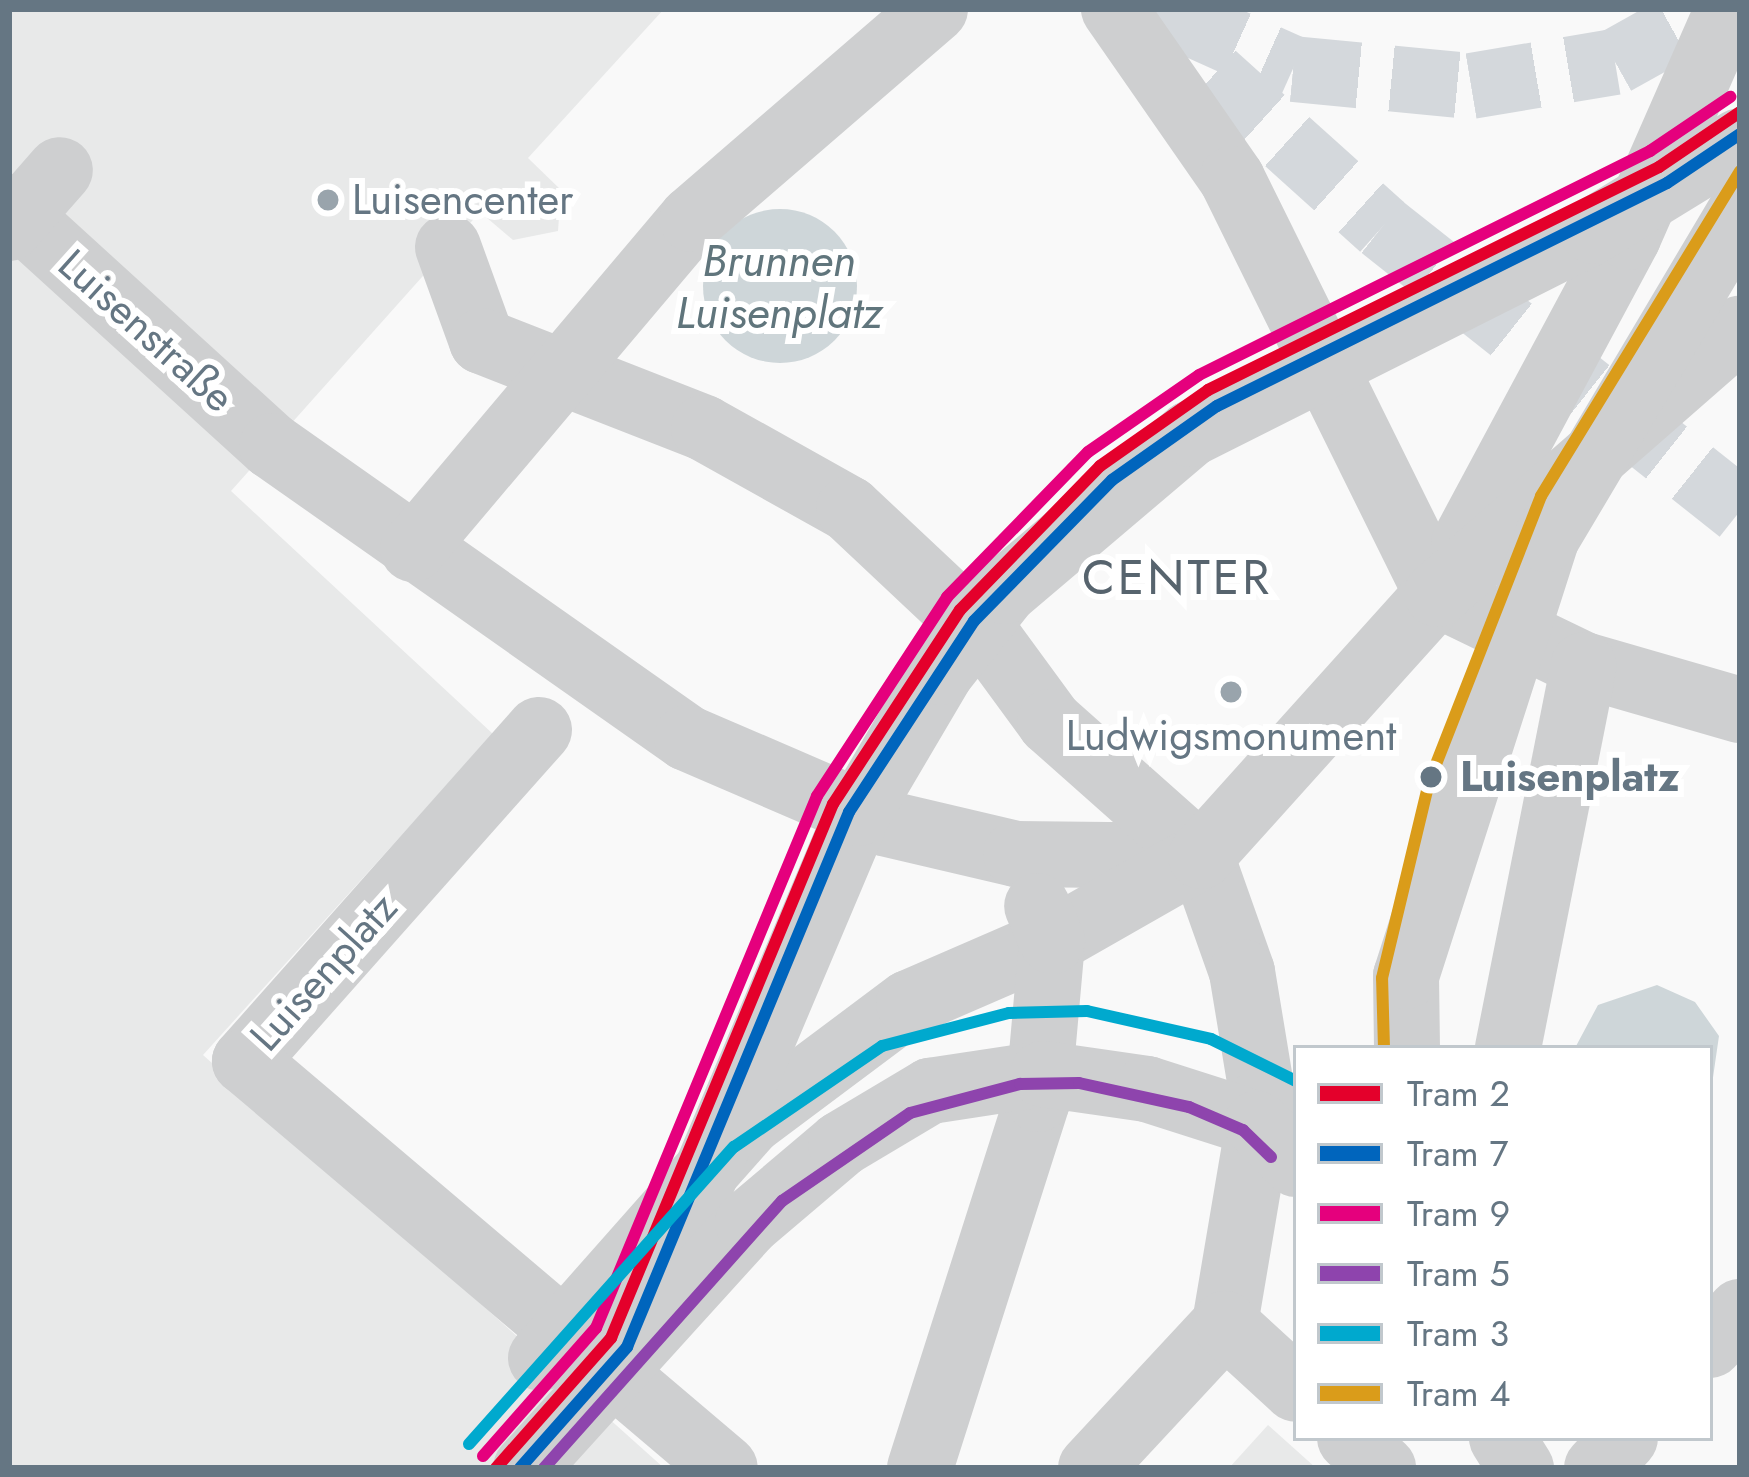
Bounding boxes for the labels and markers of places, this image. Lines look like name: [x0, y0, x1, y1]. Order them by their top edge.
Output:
place label: Luisencenter: [352, 175, 574, 225]
marker: Luisencenter: [315, 187, 341, 213]
marker: Ludwigsmonument: [1218, 679, 1244, 705]
place label: Ludwigsmonument: [1066, 711, 1396, 761]
place label: Luisenplatz: [1460, 752, 1680, 802]
marker: Luisenplatz: [1414, 760, 1448, 794]

